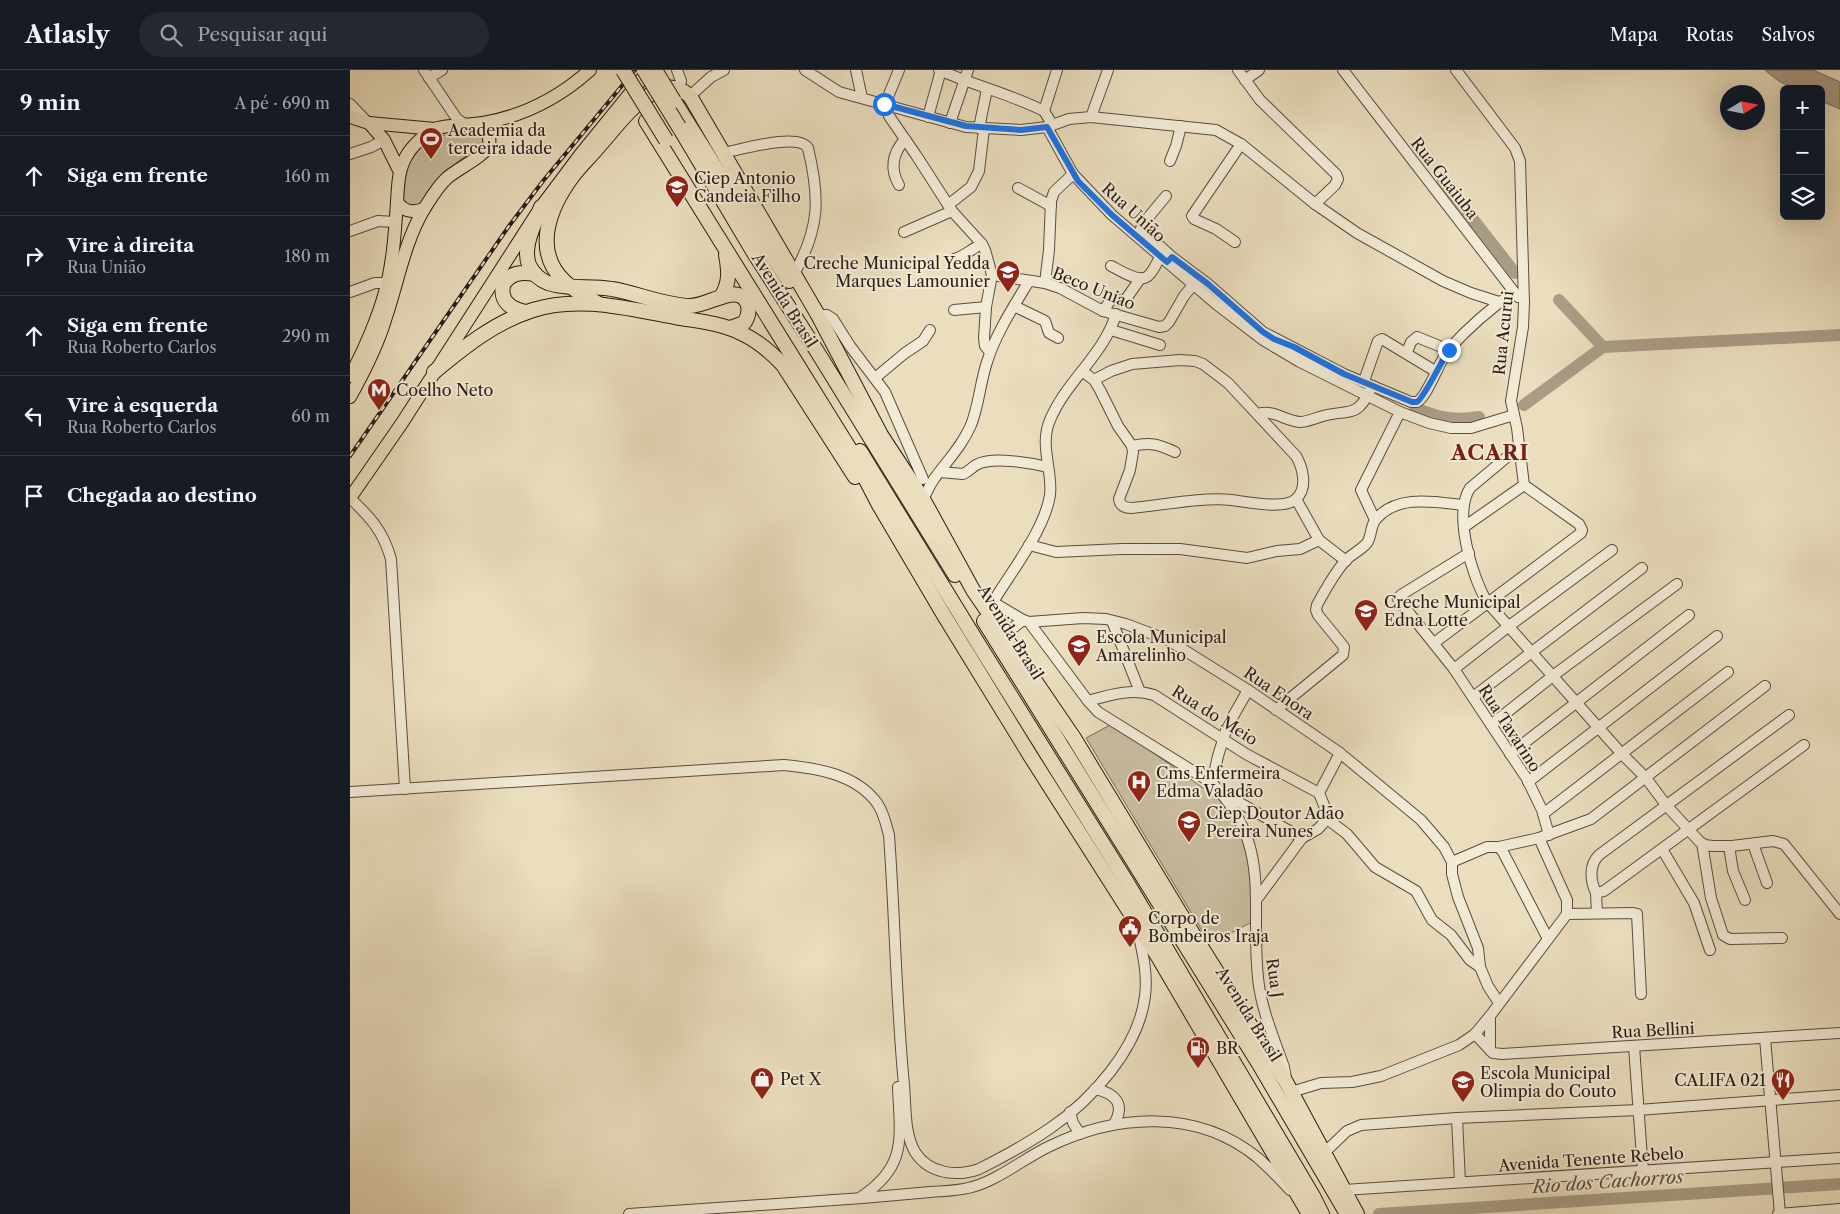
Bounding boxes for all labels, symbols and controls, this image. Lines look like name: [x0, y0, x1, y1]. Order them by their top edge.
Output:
search box: [139, 12, 489, 57]
text: Atlasly: [25, 20, 109, 49]
icon: search: [157, 21, 185, 49]
text: Pesquisar aqui: [197, 23, 327, 46]
text: Mapa: [1610, 24, 1658, 46]
text: Rotas: [1686, 24, 1734, 46]
text: Salvos: [1762, 24, 1815, 46]
north arrow: [1720, 85, 1765, 130]
map controls: [1780, 85, 1825, 220]
button: +: [1780, 85, 1825, 130]
text: 9 min: [20, 90, 81, 115]
text: A pé · 690 m: [235, 93, 330, 113]
route start: [873, 93, 896, 116]
place label: Academia da terceira idade: [447, 120, 552, 158]
sports icon: Academia da terceira idade: [418, 126, 444, 160]
button: −: [1780, 130, 1825, 175]
street label: Rua Guaiuba: [1407, 133, 1483, 223]
icon: ahead: [20, 162, 48, 190]
text: Siga em frente: [67, 164, 208, 187]
text: 160 m: [285, 166, 330, 186]
place label: Ciep Antonio Candeia Filho: [694, 168, 801, 206]
school or university icon: Ciep Antonio Candeia Filho: [664, 174, 690, 208]
button: layers: [1780, 175, 1825, 220]
street label: Rua União: [1098, 178, 1170, 246]
text: Vire à direita: [67, 234, 194, 257]
icon: right: [20, 242, 48, 270]
text: 180 m: [284, 246, 330, 266]
street label: Avenida Brasil: [747, 248, 822, 351]
place label: Creche Municipal Yedda Marques Lamounier: [803, 253, 991, 291]
text: Rua União: [67, 257, 146, 277]
school or university icon: Creche Municipal Yedda Marques Lamounier: [995, 259, 1021, 293]
street label: Beco Uniao: [1050, 262, 1139, 314]
street label: Rua Acurui: [1489, 290, 1517, 376]
text: Siga em frente: [67, 314, 208, 337]
icon: ahead: [20, 322, 48, 350]
text: 290 m: [282, 326, 330, 346]
text: Rua Roberto Carlos: [67, 337, 217, 357]
route end: [1438, 339, 1461, 362]
metro station icon: Coelho Neto: [366, 377, 392, 411]
place label: Coelho Neto: [396, 380, 493, 400]
text: Vire à esquerda: [67, 394, 218, 417]
icon: left: [20, 402, 48, 430]
text: 60 m: [291, 406, 330, 426]
text: Rua Roberto Carlos: [67, 417, 217, 437]
district label: ACARI: [1450, 440, 1529, 465]
icon: arrive: [20, 482, 48, 510]
text: Chegada ao destino: [67, 484, 257, 507]
street label: Avenida Brasil: [973, 580, 1048, 683]
place label: Creche Municipal Edna Lotte: [1384, 592, 1521, 630]
school or university icon: Creche Municipal Edna Lotte: [1353, 598, 1379, 632]
place label: Escola Municipal Amarelinho: [1095, 627, 1227, 665]
school or university icon: Escola Municipal Amarelinho: [1066, 633, 1092, 667]
street label: Rua Enora: [1240, 662, 1318, 724]
street label: Rua do Meio: [1168, 681, 1262, 749]
street label: Rua Tavarino: [1474, 681, 1546, 776]
place label: Cms Enfermeira Edma Valadão: [1156, 763, 1281, 801]
hospital icon: Cms Enfermeira Edma Valadão: [1126, 769, 1152, 803]
place label: Ciep Doutor Adão Pereira Nunes: [1206, 803, 1344, 841]
school or university icon: Ciep Doutor Adão Pereira Nunes: [1176, 809, 1202, 843]
place label: Corpo de Bombeiros Iraja: [1148, 908, 1270, 946]
public building icon: Corpo de Bombeiros Iraja: [1117, 914, 1143, 948]
street label: Rua J: [1262, 957, 1288, 999]
street label: Avenida Brasil: [1211, 962, 1286, 1065]
street label: Rua Bellini: [1611, 1018, 1695, 1042]
fuel station icon: BR: [1185, 1035, 1211, 1069]
place label: BR: [1216, 1038, 1240, 1058]
place label: Escola Municipal Olimpia do Couto: [1480, 1063, 1616, 1101]
shop icon: Pet X: [749, 1066, 775, 1100]
restaurant icon: CALIFA 021: [1770, 1067, 1796, 1101]
place label: Pet X: [780, 1069, 822, 1089]
school or university icon: Escola Municipal Olimpia do Couto: [1450, 1069, 1476, 1103]
place label: CALIFA 021: [1674, 1070, 1766, 1090]
street label: Avenida Tenente Rebelo: [1497, 1143, 1685, 1176]
water label: Rio dos Cachorros: [1530, 1166, 1684, 1198]

